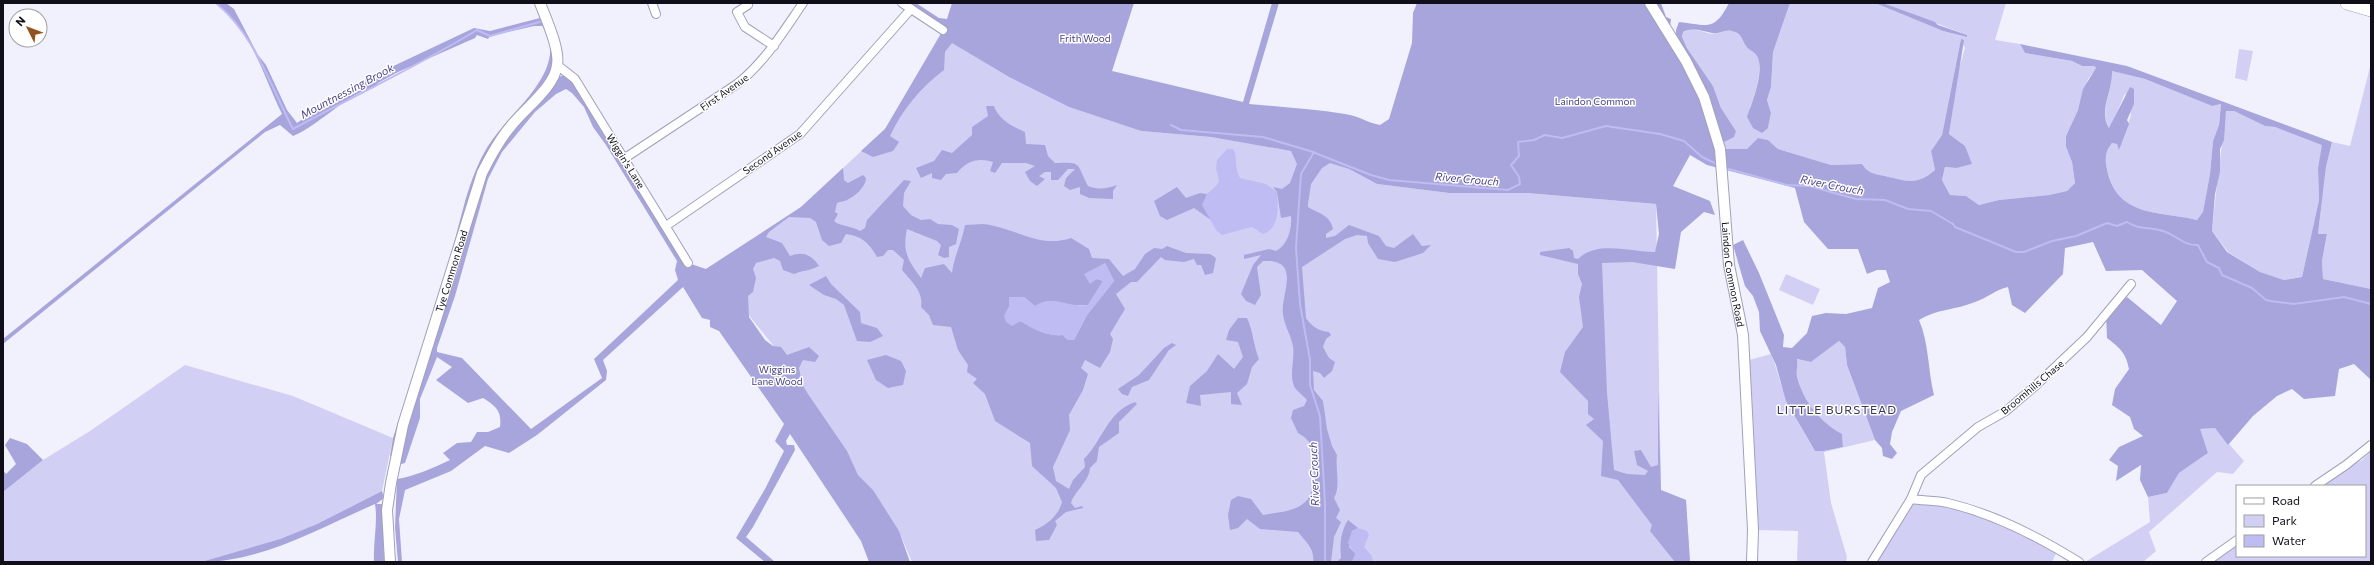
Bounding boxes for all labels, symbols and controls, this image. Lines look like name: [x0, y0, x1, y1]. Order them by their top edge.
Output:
north arrow: [8, 8, 48, 48]
text: N: [13, 14, 28, 28]
park label: Frith Wood: [1059, 32, 1111, 44]
water label: Mountnessing Brook: [298, 60, 397, 121]
street label: First Avenue: [698, 71, 750, 113]
park label: Laindon Common: [1555, 95, 1635, 107]
street label: Second Avenue: [740, 127, 804, 177]
street label: Wiggin's Lane: [604, 131, 648, 191]
water label: River Crouch: [1434, 169, 1500, 188]
water label: River Crouch: [1799, 172, 1865, 197]
street label: Laindon Common Road: [1720, 221, 1747, 328]
street label: Tye Common Road: [433, 228, 470, 313]
street label: Broomhills Chase: [1998, 357, 2066, 417]
park label: Wiggins Lane Wood: [751, 363, 803, 387]
district label: LITTLE BURSTEAD: [1777, 402, 1897, 416]
water label: River Crouch: [1306, 442, 1321, 506]
legend: [2236, 485, 2366, 557]
text: Road: [2272, 493, 2300, 507]
text: Park: [2272, 513, 2298, 527]
text: Water: [2272, 533, 2306, 547]

